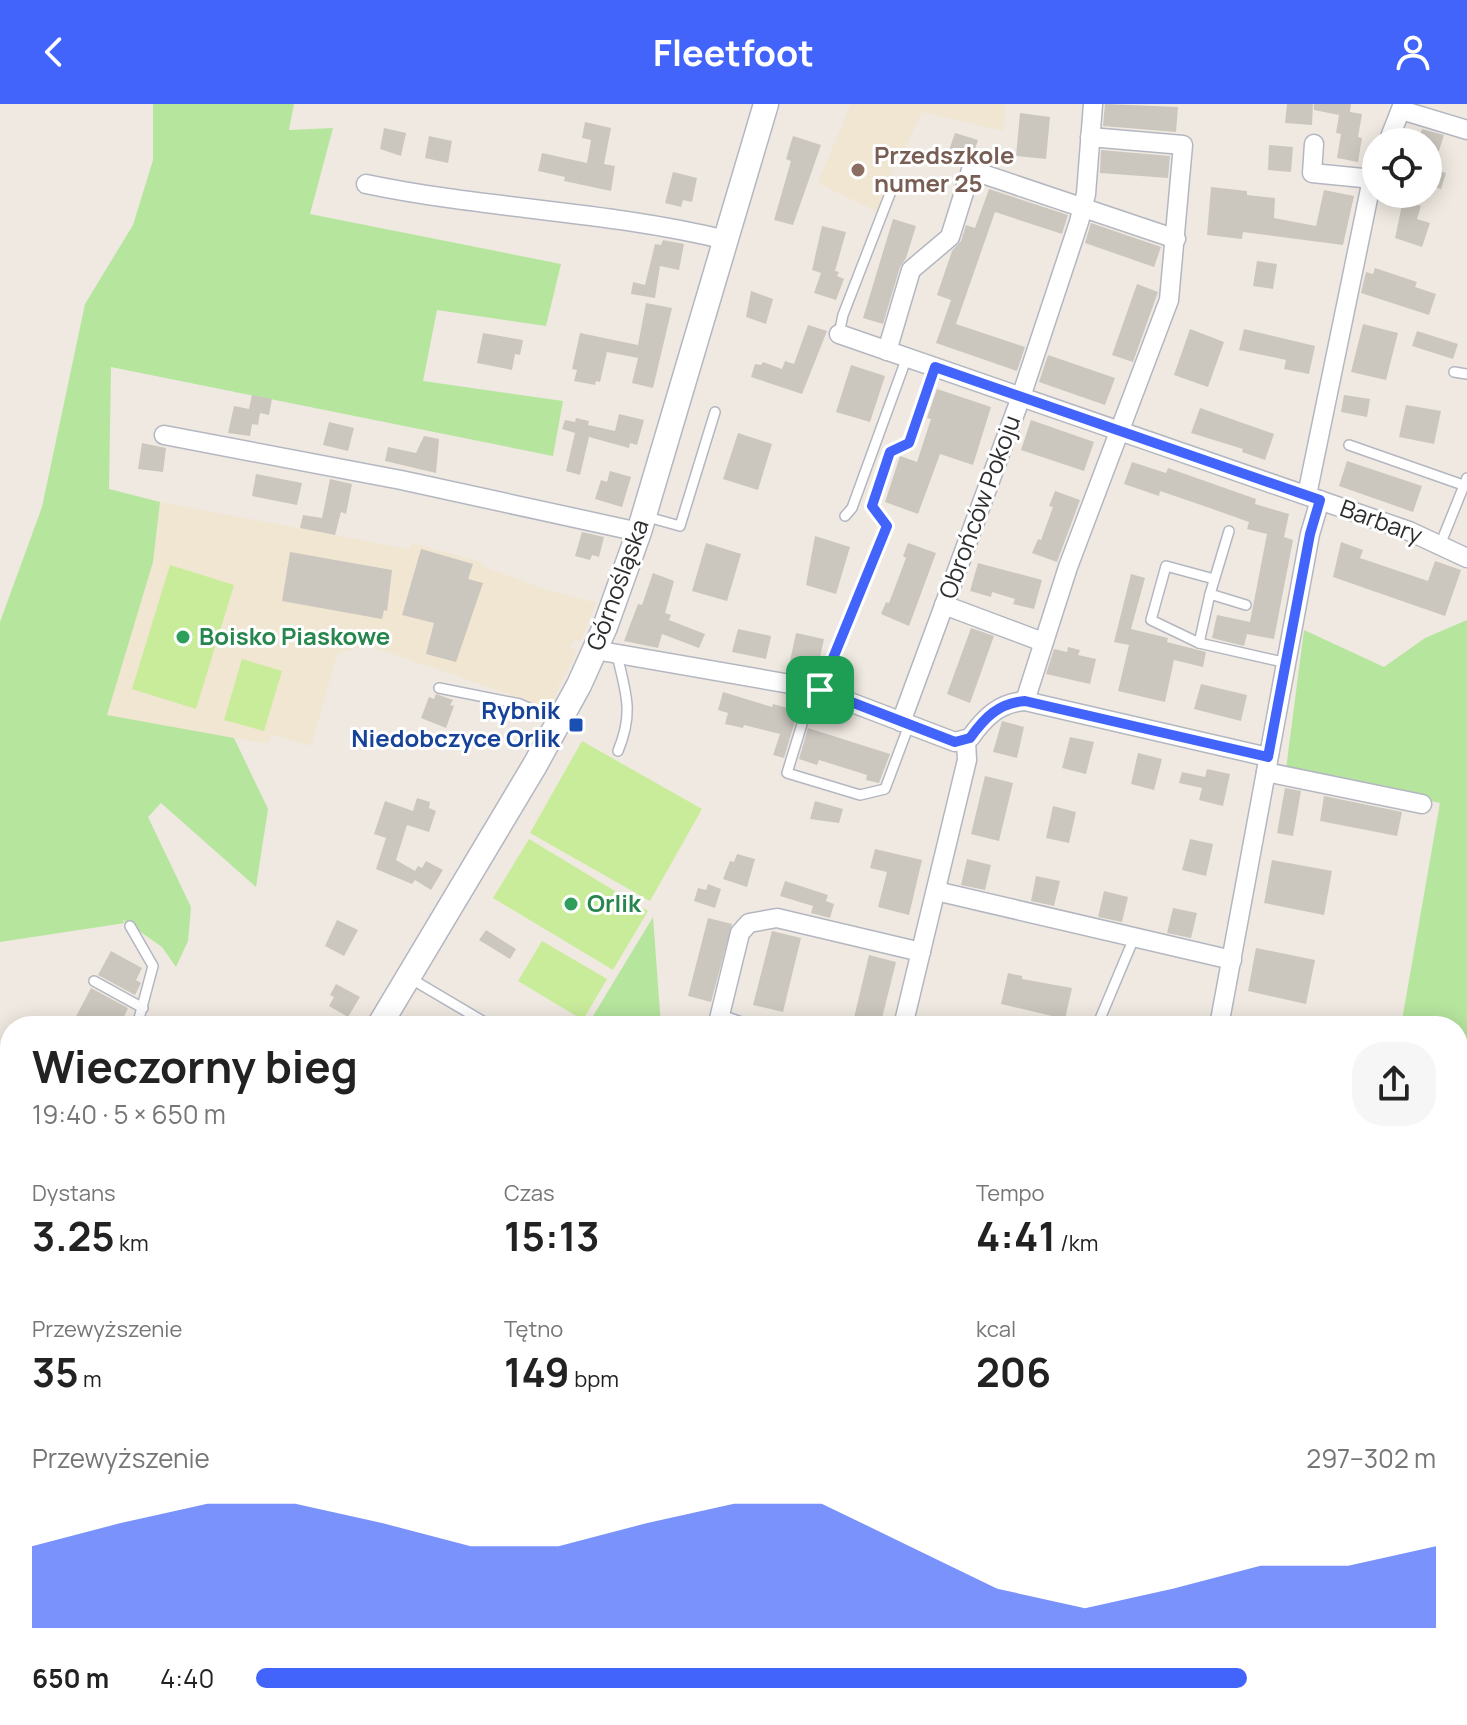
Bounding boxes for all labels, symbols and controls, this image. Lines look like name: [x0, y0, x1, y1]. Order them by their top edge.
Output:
text: Fleetfoot: [653, 28, 814, 77]
icon: back: [32, 30, 76, 74]
icon: person: [1391, 30, 1435, 74]
map controls: [1362, 128, 1442, 208]
button: locate: [1362, 128, 1442, 208]
place label: Przedszkole numer 25: [874, 138, 1015, 199]
marker: Przedszkole numer 25: [849, 161, 867, 179]
street label: Obrońców Pokoju: [930, 410, 1027, 603]
street label: Barbary: [1336, 490, 1428, 551]
street label: Górnośląska: [578, 514, 656, 655]
place label: Boisko Piaskowe: [199, 619, 390, 652]
marker: Boisko Piaskowe: [174, 628, 192, 646]
pin: [786, 656, 854, 724]
icon: arrive: [798, 668, 842, 712]
place label: Rybnik Niedobczyce Orlik: [351, 693, 561, 754]
marker: Rybnik Niedobczyce Orlik: [567, 716, 585, 734]
place label: Orlik: [587, 886, 642, 919]
marker: Orlik: [562, 895, 580, 913]
text: Wieczorny bieg: [32, 1036, 358, 1096]
button: share: [1352, 1042, 1436, 1126]
text: 19:40 · 5 × 650 m: [32, 1096, 226, 1132]
text: Dystans: [32, 1178, 116, 1208]
text: Czas: [504, 1178, 555, 1208]
text: Tempo: [976, 1178, 1045, 1208]
text: 3.25: [32, 1208, 115, 1263]
text: 15:13: [504, 1208, 599, 1263]
text: 4:41: [976, 1208, 1056, 1263]
text: km: [115, 1228, 149, 1258]
text: /km: [1056, 1228, 1098, 1258]
text: Przewyższenie: [32, 1314, 182, 1344]
text: Tętno: [504, 1314, 563, 1344]
text: kcal: [976, 1314, 1016, 1344]
text: 35: [32, 1344, 79, 1399]
text: 149: [504, 1344, 570, 1399]
text: 206: [976, 1344, 1051, 1399]
text: m: [79, 1364, 102, 1394]
text: bpm: [570, 1364, 619, 1394]
text: Przewyższenie: [32, 1440, 210, 1476]
text: 297–302 m: [1306, 1440, 1436, 1476]
text: 650 m: [32, 1660, 109, 1696]
text: 4:40: [160, 1660, 214, 1696]

